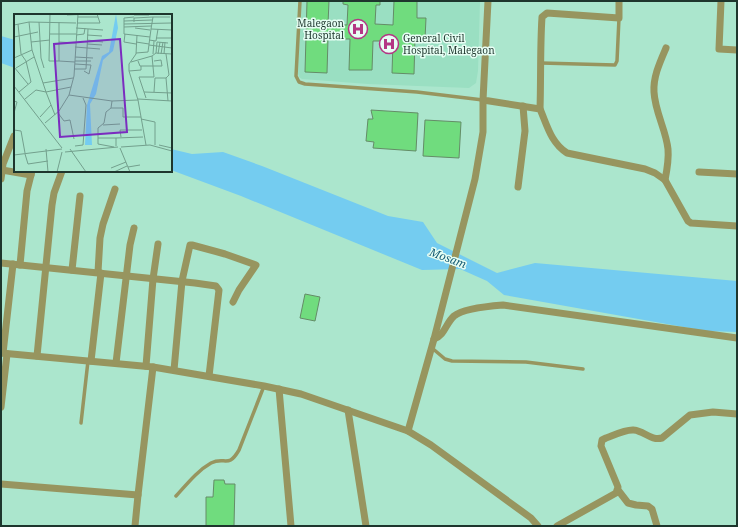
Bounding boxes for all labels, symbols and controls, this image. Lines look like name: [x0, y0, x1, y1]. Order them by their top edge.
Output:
inset map: [14, 14, 172, 172]
place label: Malegaon Hospital: [297, 16, 345, 42]
hospital icon: Malegaon Hospital: [347, 18, 369, 40]
place label: General Civil Hospital, Malegaon: [403, 31, 495, 57]
hospital icon: General Civil Hospital, Malegaon: [378, 33, 400, 55]
water label: Mosam: [427, 244, 469, 271]

